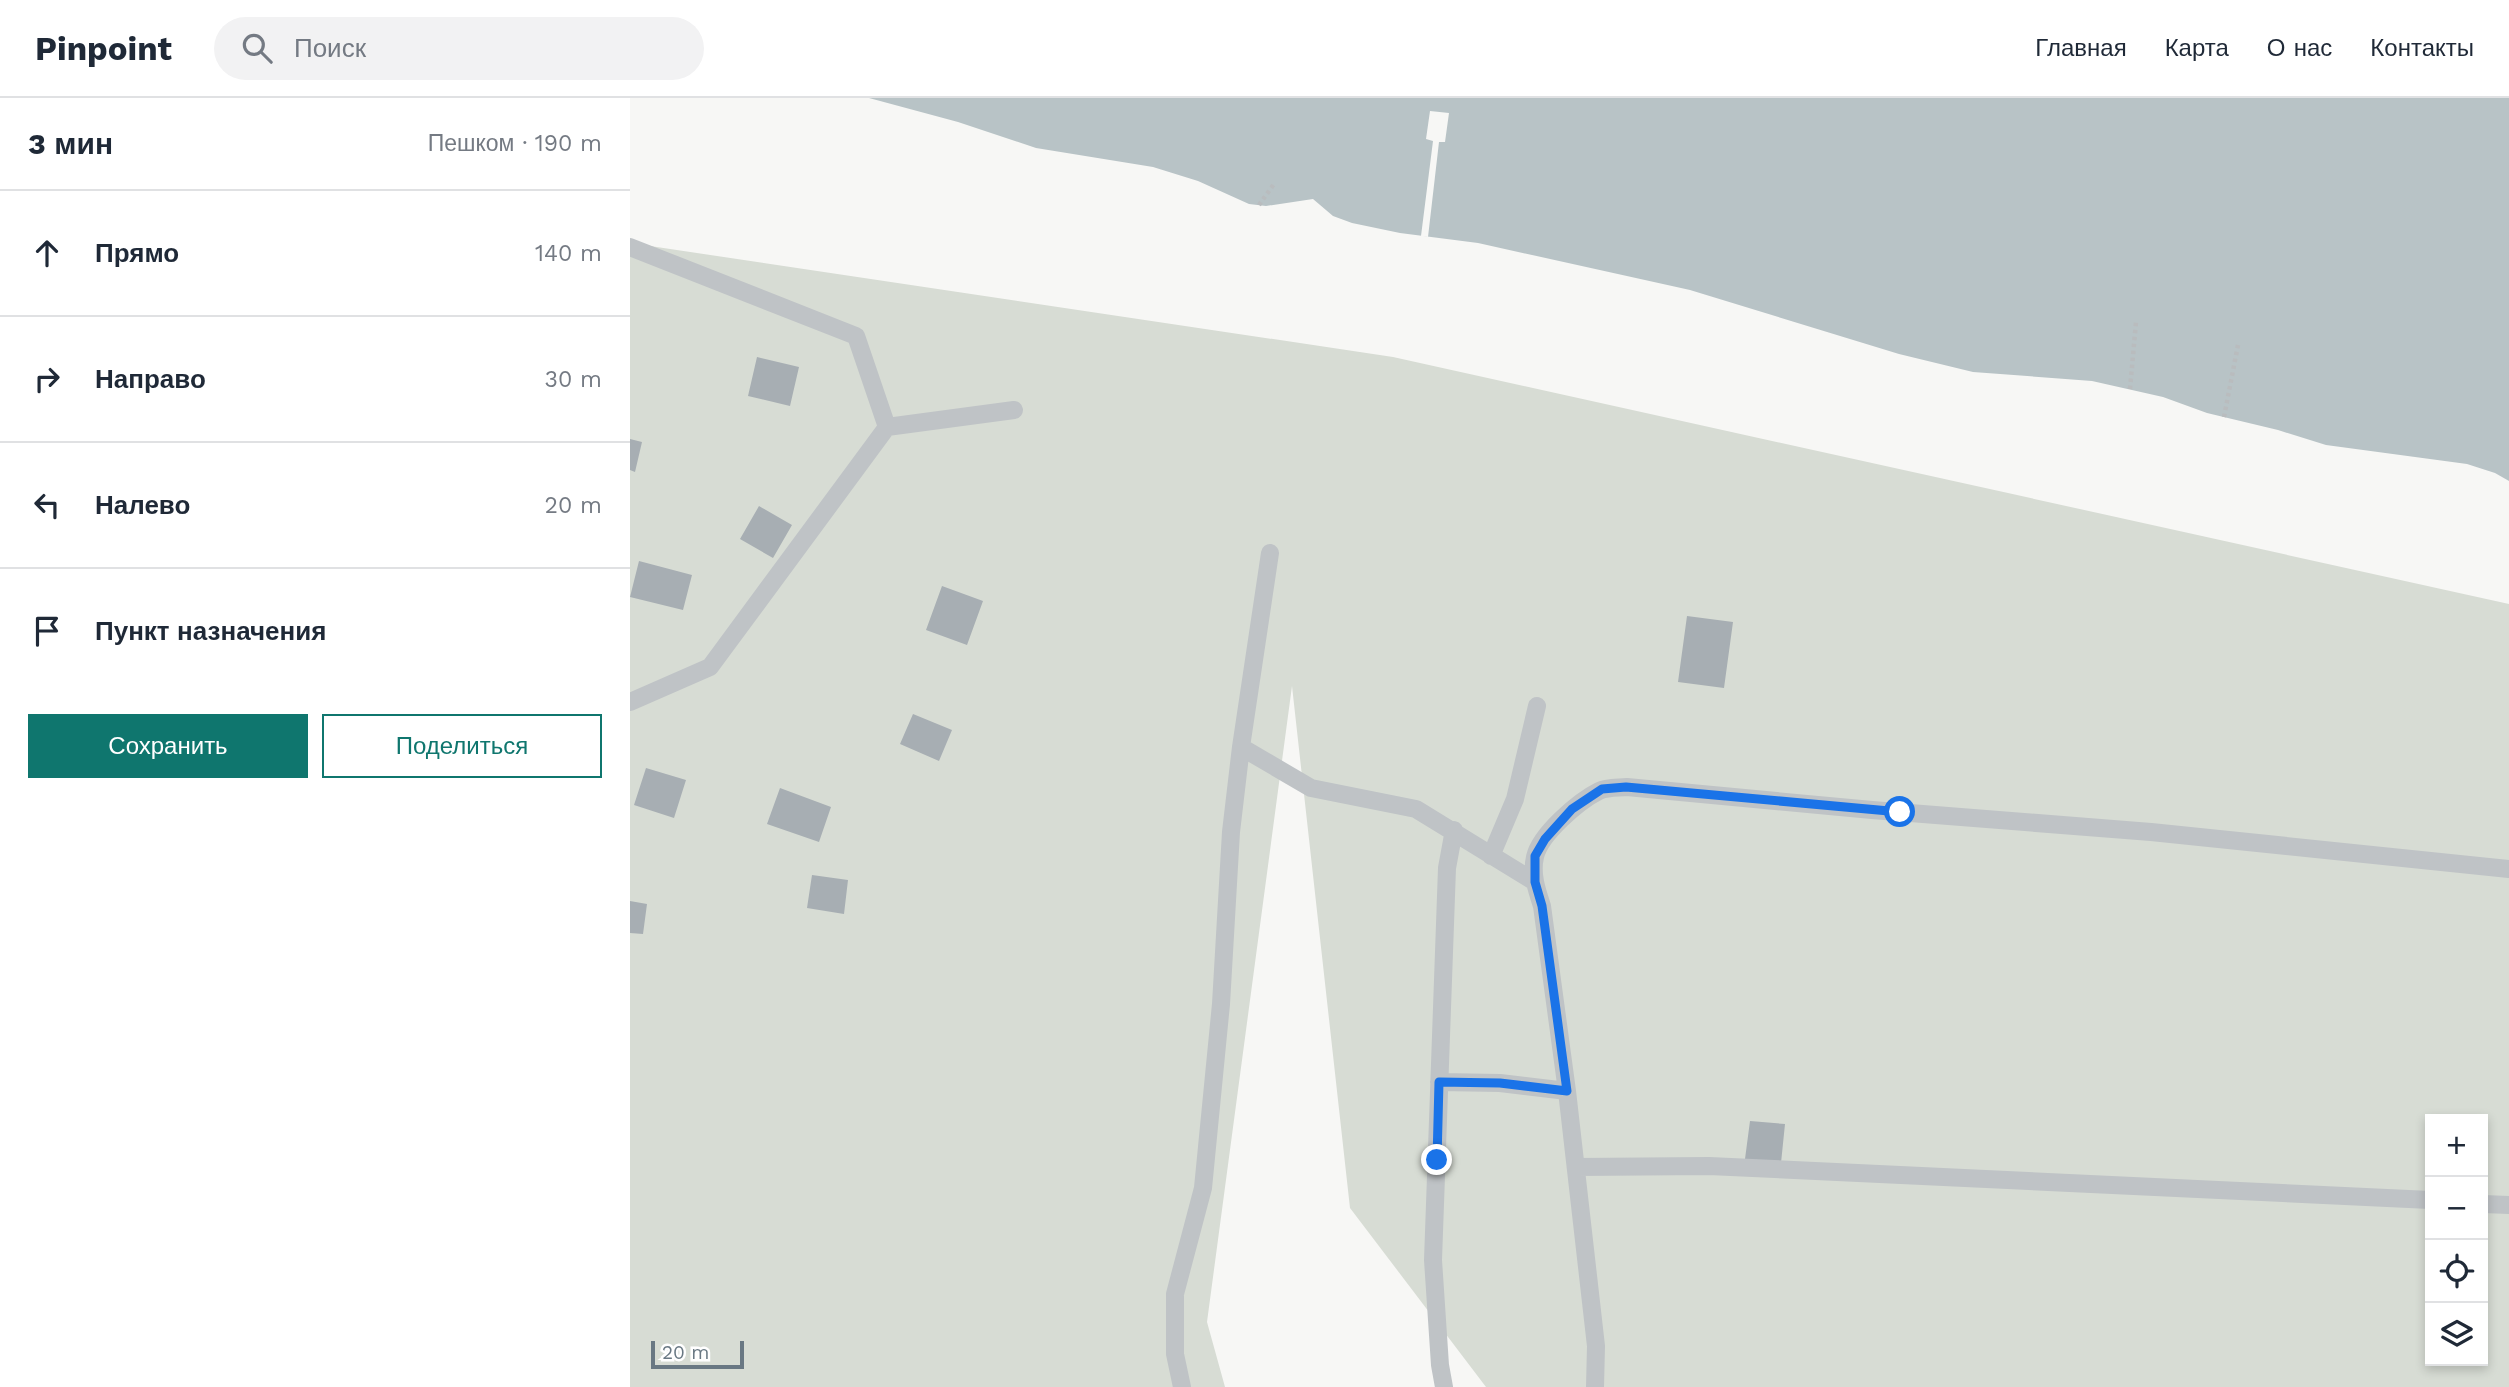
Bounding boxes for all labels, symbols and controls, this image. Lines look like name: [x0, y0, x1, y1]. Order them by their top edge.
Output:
search box: [214, 17, 704, 80]
text: Pinpoint: [35, 29, 172, 68]
icon: search: [238, 29, 276, 67]
text: Поиск: [294, 33, 366, 63]
text: Главная: [2035, 34, 2127, 62]
text: Карта: [2165, 34, 2229, 62]
text: О нас: [2267, 34, 2332, 62]
text: Контакты: [2370, 34, 2474, 62]
text: 3 мин: [28, 126, 113, 161]
text: Пешком · 190 m: [428, 130, 602, 157]
icon: ahead: [28, 234, 66, 272]
text: Прямо: [95, 238, 179, 268]
text: 140 m: [535, 240, 602, 267]
icon: right: [28, 360, 66, 398]
text: Направо: [95, 364, 206, 394]
text: 30 m: [545, 366, 602, 393]
icon: left: [28, 486, 66, 524]
text: Налево: [95, 490, 190, 520]
text: 20 m: [545, 492, 602, 519]
icon: arrive: [28, 612, 66, 650]
text: Пункт назначения: [95, 616, 326, 646]
button: Сохранить: [28, 714, 308, 778]
button: Поделиться: [322, 714, 602, 778]
route start: [1884, 796, 1915, 827]
map controls: [2425, 1114, 2488, 1366]
button: +: [2425, 1114, 2488, 1177]
route end: [1421, 1144, 1452, 1175]
button: −: [2425, 1177, 2488, 1240]
button: locate: [2425, 1240, 2488, 1303]
button: layers: [2425, 1303, 2488, 1366]
scale bar: [651, 1338, 744, 1370]
text: 20 m: [662, 1341, 709, 1364]

